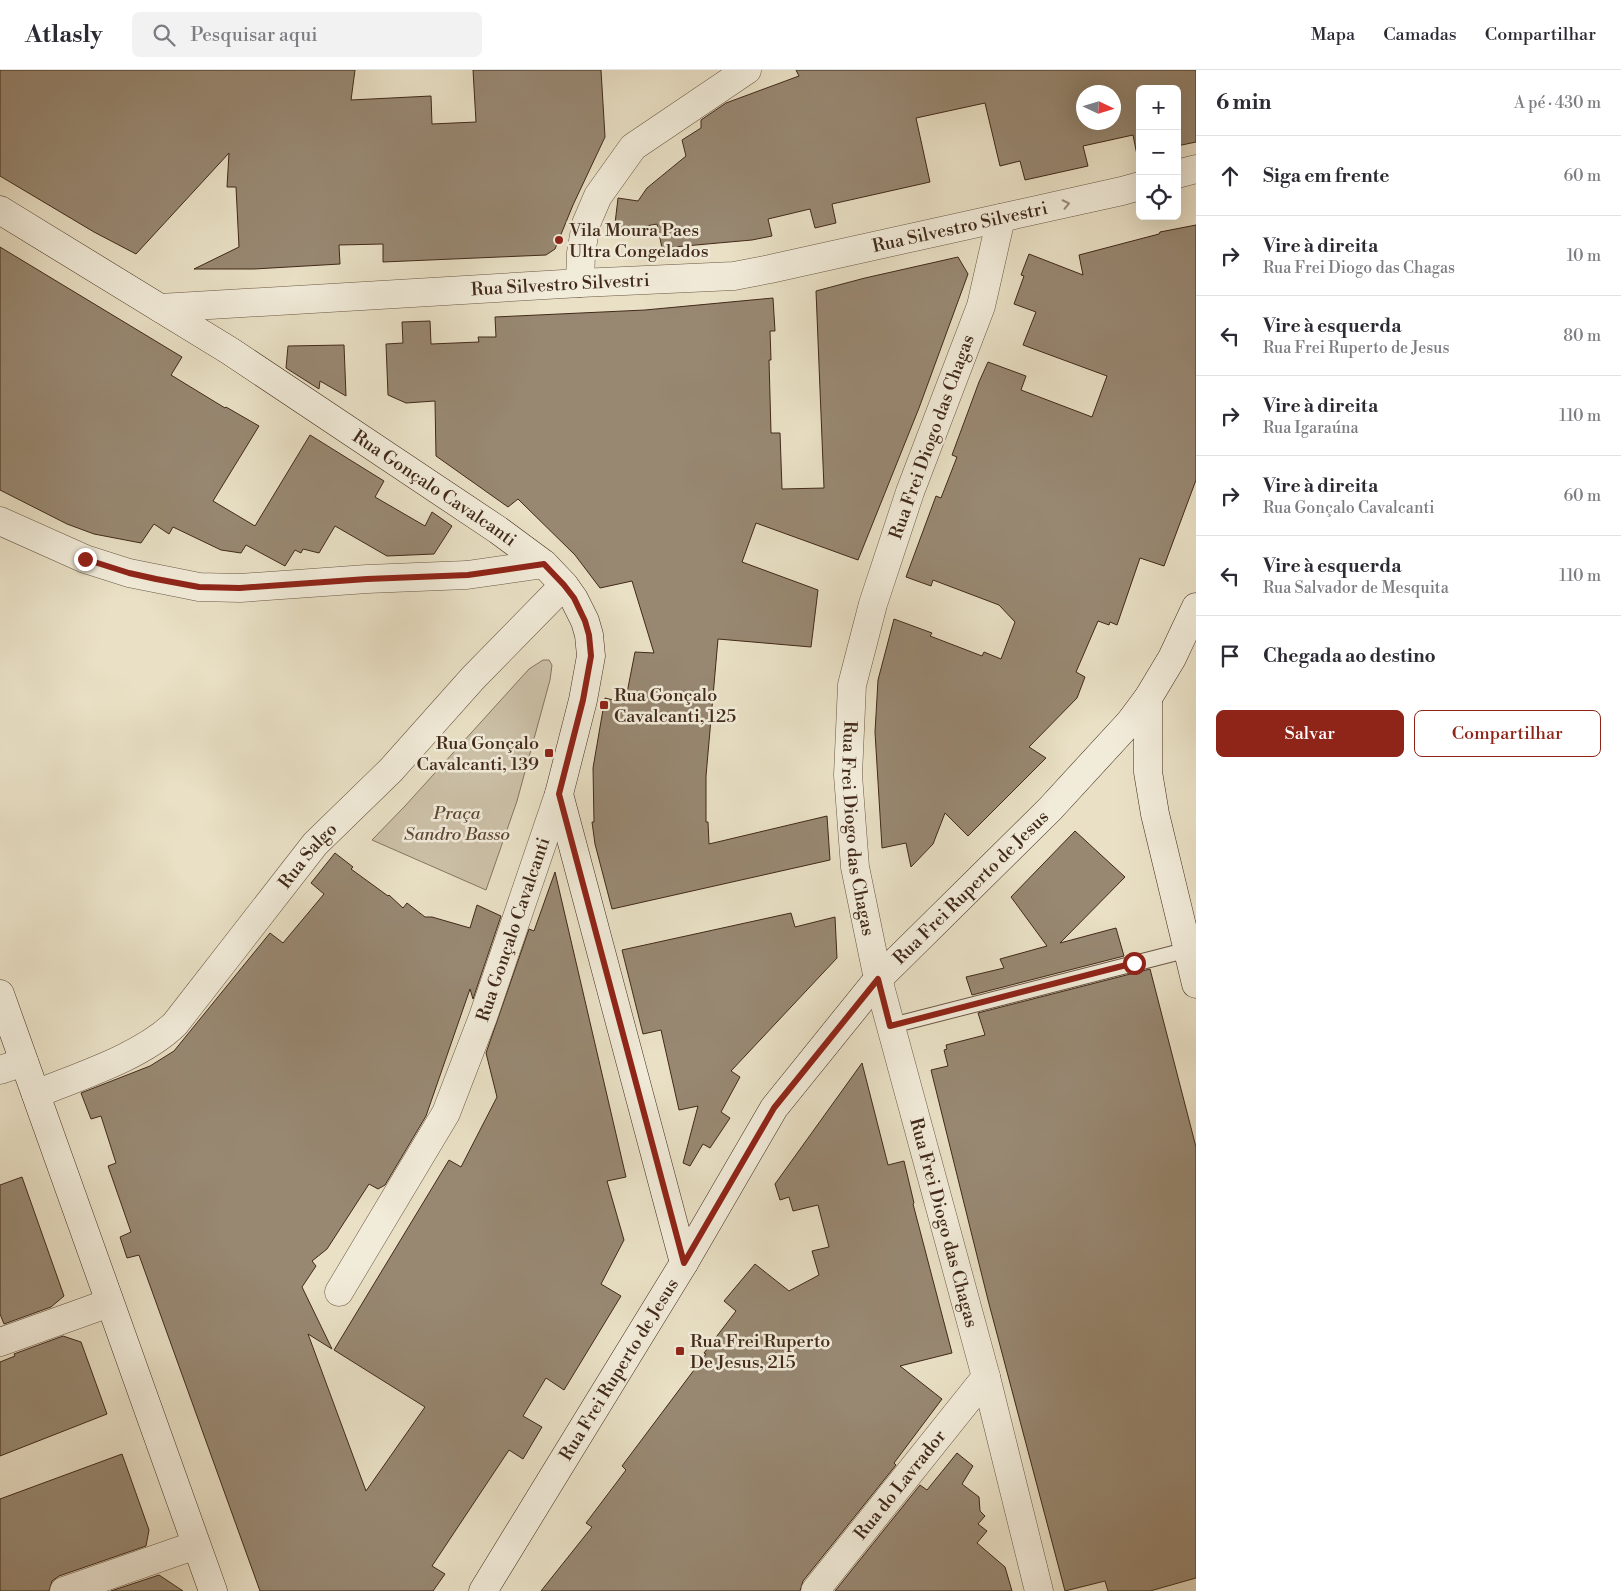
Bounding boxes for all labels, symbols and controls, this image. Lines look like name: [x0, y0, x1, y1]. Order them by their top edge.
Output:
search box: [132, 12, 482, 57]
text: Atlasly: [25, 20, 102, 50]
icon: search: [150, 21, 178, 49]
text: Pesquisar aqui: [190, 23, 318, 47]
text: Mapa: [1311, 23, 1355, 46]
text: Camadas: [1383, 23, 1457, 46]
text: Compartilhar: [1485, 23, 1596, 46]
north arrow: [1076, 85, 1121, 130]
map controls: [1136, 85, 1181, 220]
button: +: [1136, 85, 1181, 130]
text: 6 min: [1216, 90, 1271, 116]
text: A pé · 430 m: [1514, 93, 1601, 113]
button: −: [1136, 130, 1181, 175]
icon: ahead: [1216, 162, 1244, 190]
text: Siga em frente: [1263, 164, 1390, 188]
text: 60 m: [1563, 166, 1601, 186]
button: locate: [1136, 175, 1181, 220]
street label: Rua Silvestro Silvestri: [870, 196, 1050, 258]
one-way arrow: [1061, 199, 1070, 209]
place label: Vila Moura Paes Ultra Congelados: [568, 219, 709, 263]
marker: Vila Moura Paes Ultra Congelados: [553, 234, 565, 246]
text: Vire à direita: [1263, 234, 1378, 258]
icon: right: [1216, 242, 1244, 270]
text: 10 m: [1567, 246, 1601, 266]
text: Rua Frei Diogo das Chagas: [1263, 258, 1455, 278]
street label: Rua Silvestro Silvestri: [470, 268, 650, 301]
text: Vire à esquerda: [1263, 314, 1402, 338]
icon: left: [1216, 322, 1244, 350]
text: 80 m: [1563, 326, 1601, 346]
street label: Rua Frei Diogo das Chagas: [884, 331, 980, 542]
text: Rua Frei Ruperto de Jesus: [1263, 338, 1450, 358]
text: Vire à direita: [1263, 394, 1378, 418]
icon: right: [1216, 402, 1244, 430]
text: 110 m: [1559, 406, 1601, 426]
text: Rua Igaraúna: [1263, 418, 1359, 438]
street label: Rua Gonçalo Cavalcanti: [348, 425, 521, 551]
text: Vire à direita: [1263, 474, 1378, 498]
icon: right: [1216, 482, 1244, 510]
text: 60 m: [1563, 486, 1601, 506]
text: Rua Gonçalo Cavalcanti: [1263, 498, 1434, 518]
route end: [74, 548, 97, 571]
text: Vire à esquerda: [1263, 554, 1402, 578]
icon: left: [1216, 562, 1244, 590]
text: 110 m: [1559, 566, 1601, 586]
text: Rua Salvador de Mesquita: [1263, 578, 1449, 598]
icon: arrive: [1216, 642, 1244, 670]
text: Chegada ao destino: [1263, 644, 1436, 668]
place label: Rua Gonçalo Cavalcanti, 125: [614, 684, 736, 728]
marker: Rua Gonçalo Cavalcanti, 125: [598, 699, 610, 711]
button: Salvar: [1216, 710, 1404, 757]
button: Compartilhar: [1414, 710, 1601, 757]
street label: Rua Frei Diogo das Chagas: [836, 720, 880, 938]
place label: Rua Gonçalo Cavalcanti, 139: [417, 732, 539, 776]
marker: Rua Gonçalo Cavalcanti, 139: [543, 747, 555, 759]
park label: Praça Sandro Basso: [404, 802, 510, 846]
street label: Rua Frei Ruperto de Jesus: [888, 805, 1054, 969]
street label: Rua Salgo: [273, 817, 342, 893]
street label: Rua Gonçalo Cavalcanti: [471, 834, 555, 1024]
route start: [1123, 952, 1146, 975]
street label: Rua Frei Diogo das Chagas: [905, 1115, 984, 1330]
street label: Rua Frei Ruperto de Jesus: [554, 1274, 684, 1465]
place label: Rua Frei Ruperto De Jesus, 215: [690, 1330, 830, 1374]
marker: Rua Frei Ruperto De Jesus, 215: [674, 1345, 686, 1357]
street label: Rua do Lavrador: [849, 1425, 951, 1544]

